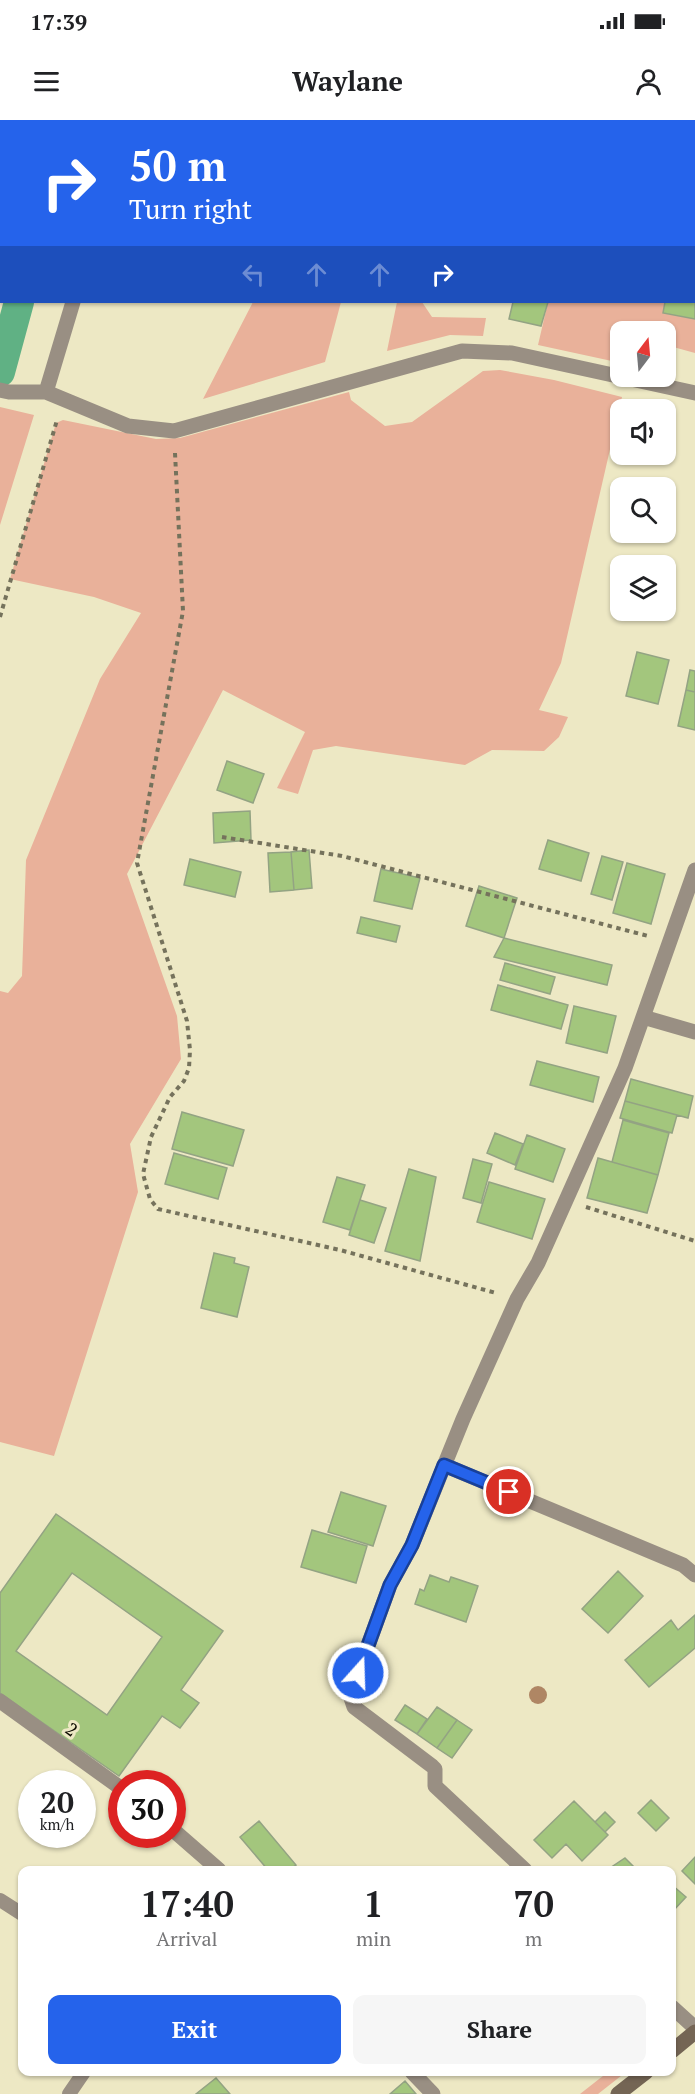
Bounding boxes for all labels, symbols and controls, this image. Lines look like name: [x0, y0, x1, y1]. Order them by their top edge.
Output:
text: 17:39: [30, 7, 87, 36]
text: Waylane: [292, 63, 403, 99]
icon: menu: [30, 65, 63, 98]
icon: person: [632, 65, 665, 98]
text: 50 m: [129, 137, 227, 193]
icon: right: [30, 144, 108, 222]
text: Turn right: [129, 191, 252, 227]
icon: left: [237, 258, 270, 291]
icon: ahead: [300, 258, 333, 291]
icon: ahead: [363, 258, 396, 291]
icon: right: [426, 258, 459, 291]
north arrow: [610, 321, 676, 387]
map controls: [610, 321, 676, 621]
button: sound: [610, 399, 676, 465]
button: search: [610, 477, 676, 543]
button: layers: [610, 555, 676, 621]
pin: [483, 1466, 534, 1517]
icon: arrive: [492, 1475, 525, 1508]
position arrow: [326, 1641, 390, 1705]
street label: 2: [61, 1716, 83, 1742]
speed limit sign: 30: [108, 1770, 186, 1848]
text: 20: [40, 1782, 74, 1822]
text: km/h: [40, 1814, 74, 1834]
text: 17:40: [140, 1880, 234, 1927]
text: 1: [363, 1880, 384, 1927]
text: 70: [513, 1880, 554, 1927]
text: Arrival: [156, 1925, 218, 1952]
text: min: [356, 1925, 391, 1952]
text: m: [525, 1925, 542, 1952]
button: Exit: [48, 1995, 341, 2064]
button: Share: [353, 1995, 646, 2064]

